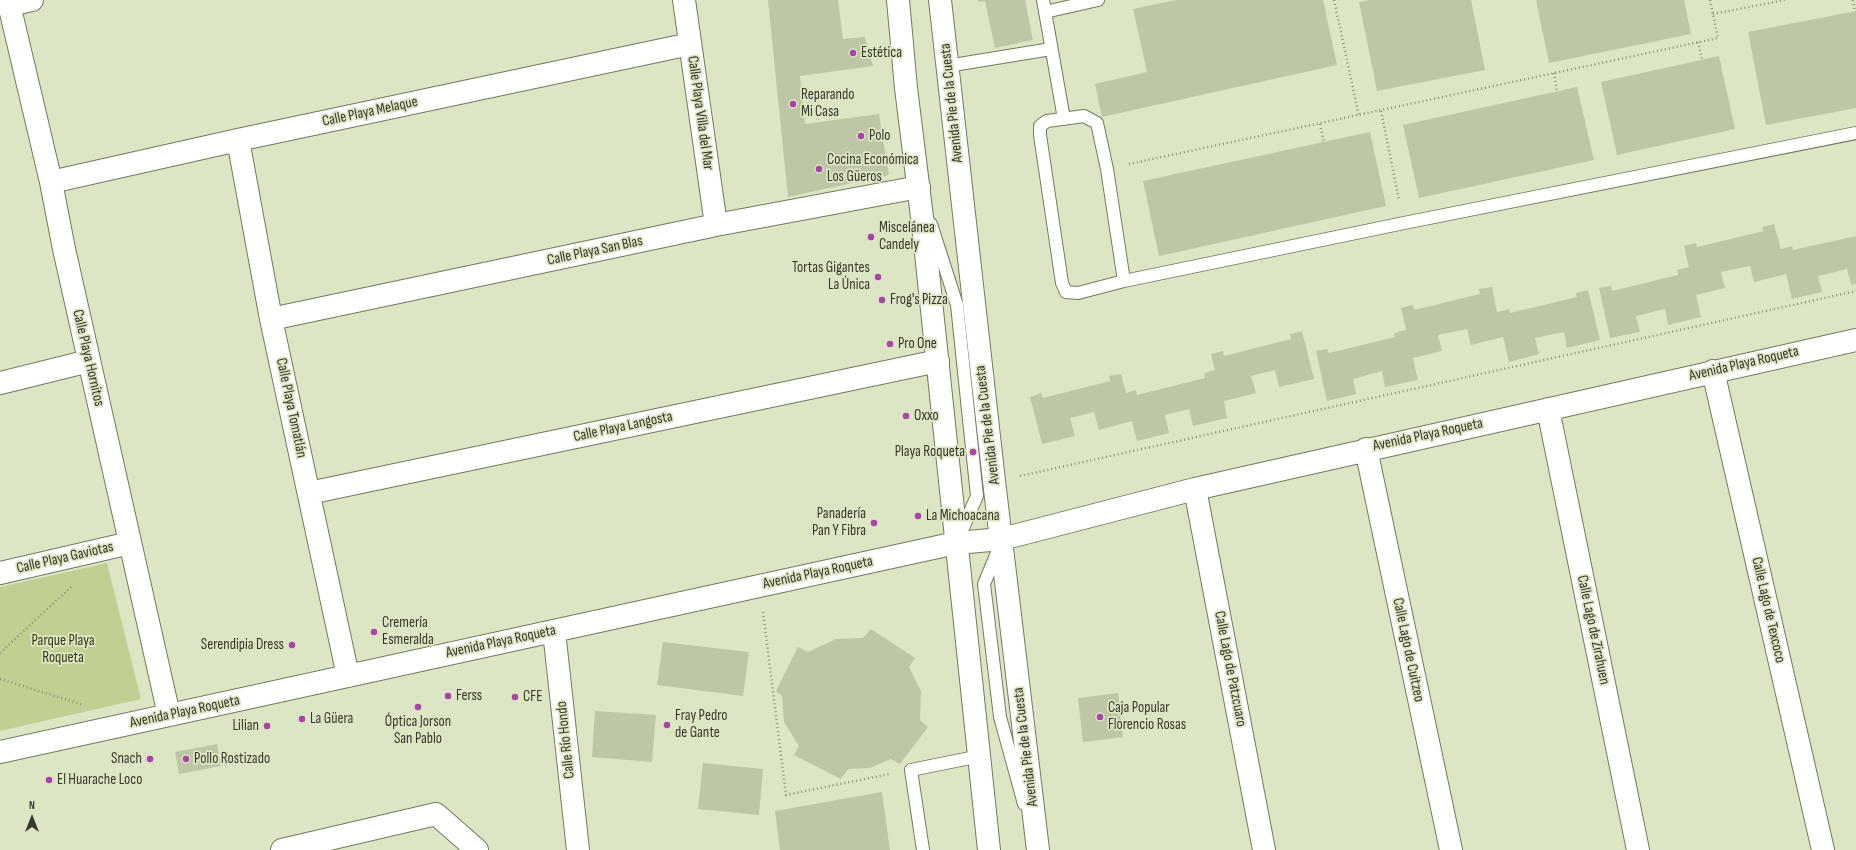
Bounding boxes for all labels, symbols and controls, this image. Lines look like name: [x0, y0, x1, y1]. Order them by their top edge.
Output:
street label: Avenida Pie de la Cuesta: [937, 42, 967, 164]
place label: Estética: [861, 44, 902, 62]
marker: Estética: [848, 48, 858, 58]
street label: Calle Playa Villa del Mar: [683, 55, 717, 171]
place label: Reparando Mi Casa: [801, 86, 854, 121]
street label: Calle Playa Melaque: [321, 93, 419, 131]
marker: Reparando Mi Casa: [788, 99, 798, 109]
place label: Polo: [869, 127, 891, 145]
marker: Polo: [856, 131, 866, 141]
place label: Cocina Económica Los Güeros: [827, 151, 919, 186]
marker: Cocina Económica Los Güeros: [814, 164, 824, 174]
place label: Miscelánea Candely: [879, 219, 935, 254]
street label: Calle Playa San Blas: [546, 232, 644, 270]
marker: Miscelánea Candely: [866, 232, 876, 242]
place label: Tortas Gigantes La Única: [792, 259, 870, 294]
marker: Tortas Gigantes La Única: [873, 272, 883, 282]
place label: Frog's Pizza: [890, 291, 948, 309]
marker: Frog's Pizza: [877, 295, 887, 305]
street label: Calle Playa Hornitos: [68, 308, 108, 408]
place label: Pro One: [898, 335, 937, 353]
marker: Pro One: [885, 339, 895, 349]
street label: Avenida Playa Roqueta: [1687, 343, 1801, 385]
street label: Calle Playa Tomatlán: [272, 356, 310, 460]
street label: Avenida Pie de la Cuesta: [972, 364, 1004, 486]
place label: Oxxo: [914, 407, 939, 425]
street label: Calle Playa Langosta: [572, 408, 674, 446]
marker: Oxxo: [901, 411, 911, 421]
street label: Avenida Playa Roqueta: [1371, 415, 1485, 455]
place label: Playa Roqueta: [895, 443, 965, 461]
marker: Playa Roqueta: [968, 447, 978, 457]
place label: Panadería Pan Y Fibra: [812, 505, 866, 540]
place label: La Michoacana: [926, 507, 1000, 525]
marker: La Michoacana: [913, 511, 923, 521]
marker: Panadería Pan Y Fibra: [869, 518, 879, 528]
street label: Calle Playa Gaviotas: [15, 538, 115, 578]
street label: Avenida Playa Roqueta: [761, 553, 875, 593]
street label: Calle Lago de Texcoco: [1747, 555, 1789, 665]
street label: Calle Lago de Zirahuen: [1573, 574, 1613, 686]
street label: Calle Lago de Cuitzeo: [1388, 596, 1428, 704]
street label: Calle Lago de Patzcuaro: [1210, 610, 1250, 728]
place label: Cremería Esmeralda: [382, 614, 434, 649]
street label: Avenida Playa Roqueta: [444, 622, 558, 662]
marker: Cremería Esmeralda: [369, 627, 379, 637]
park label: Parque Playa Roqueta: [31, 632, 95, 667]
place label: Serendipia Dress: [201, 636, 284, 654]
marker: Serendipia Dress: [287, 640, 297, 650]
street label: Avenida Pie de la Cuesta: [1010, 686, 1042, 808]
place label: Ferss: [456, 687, 482, 705]
place label: CFE: [523, 688, 542, 706]
marker: Ferss: [443, 691, 453, 701]
street label: Avenida Playa Roqueta: [128, 692, 242, 732]
marker: CFE: [510, 692, 520, 702]
place label: Caja Popular Florencio Rosas: [1108, 699, 1186, 734]
street label: Calle Río Hondo: [553, 700, 579, 780]
marker: Óptica Jorson San Pablo: [413, 702, 423, 712]
place label: Fray Pedro de Gante: [675, 707, 727, 742]
place label: La Güera: [310, 710, 353, 728]
marker: Caja Popular Florencio Rosas: [1095, 712, 1105, 722]
place label: Óptica Jorson San Pablo: [385, 713, 451, 748]
marker: La Güera: [297, 714, 307, 724]
place label: Lilian: [233, 717, 259, 735]
marker: Fray Pedro de Gante: [662, 720, 672, 730]
marker: Lilian: [262, 721, 272, 731]
place label: Snach: [111, 750, 142, 768]
place label: Pollo Rostizado: [194, 750, 270, 768]
marker: Snach: [145, 754, 155, 764]
marker: Pollo Rostizado: [181, 754, 191, 764]
place label: El Huarache Loco: [57, 771, 142, 789]
marker: El Huarache Loco: [44, 775, 54, 785]
north arrow: [12, 798, 52, 838]
text: N: [29, 799, 35, 812]

